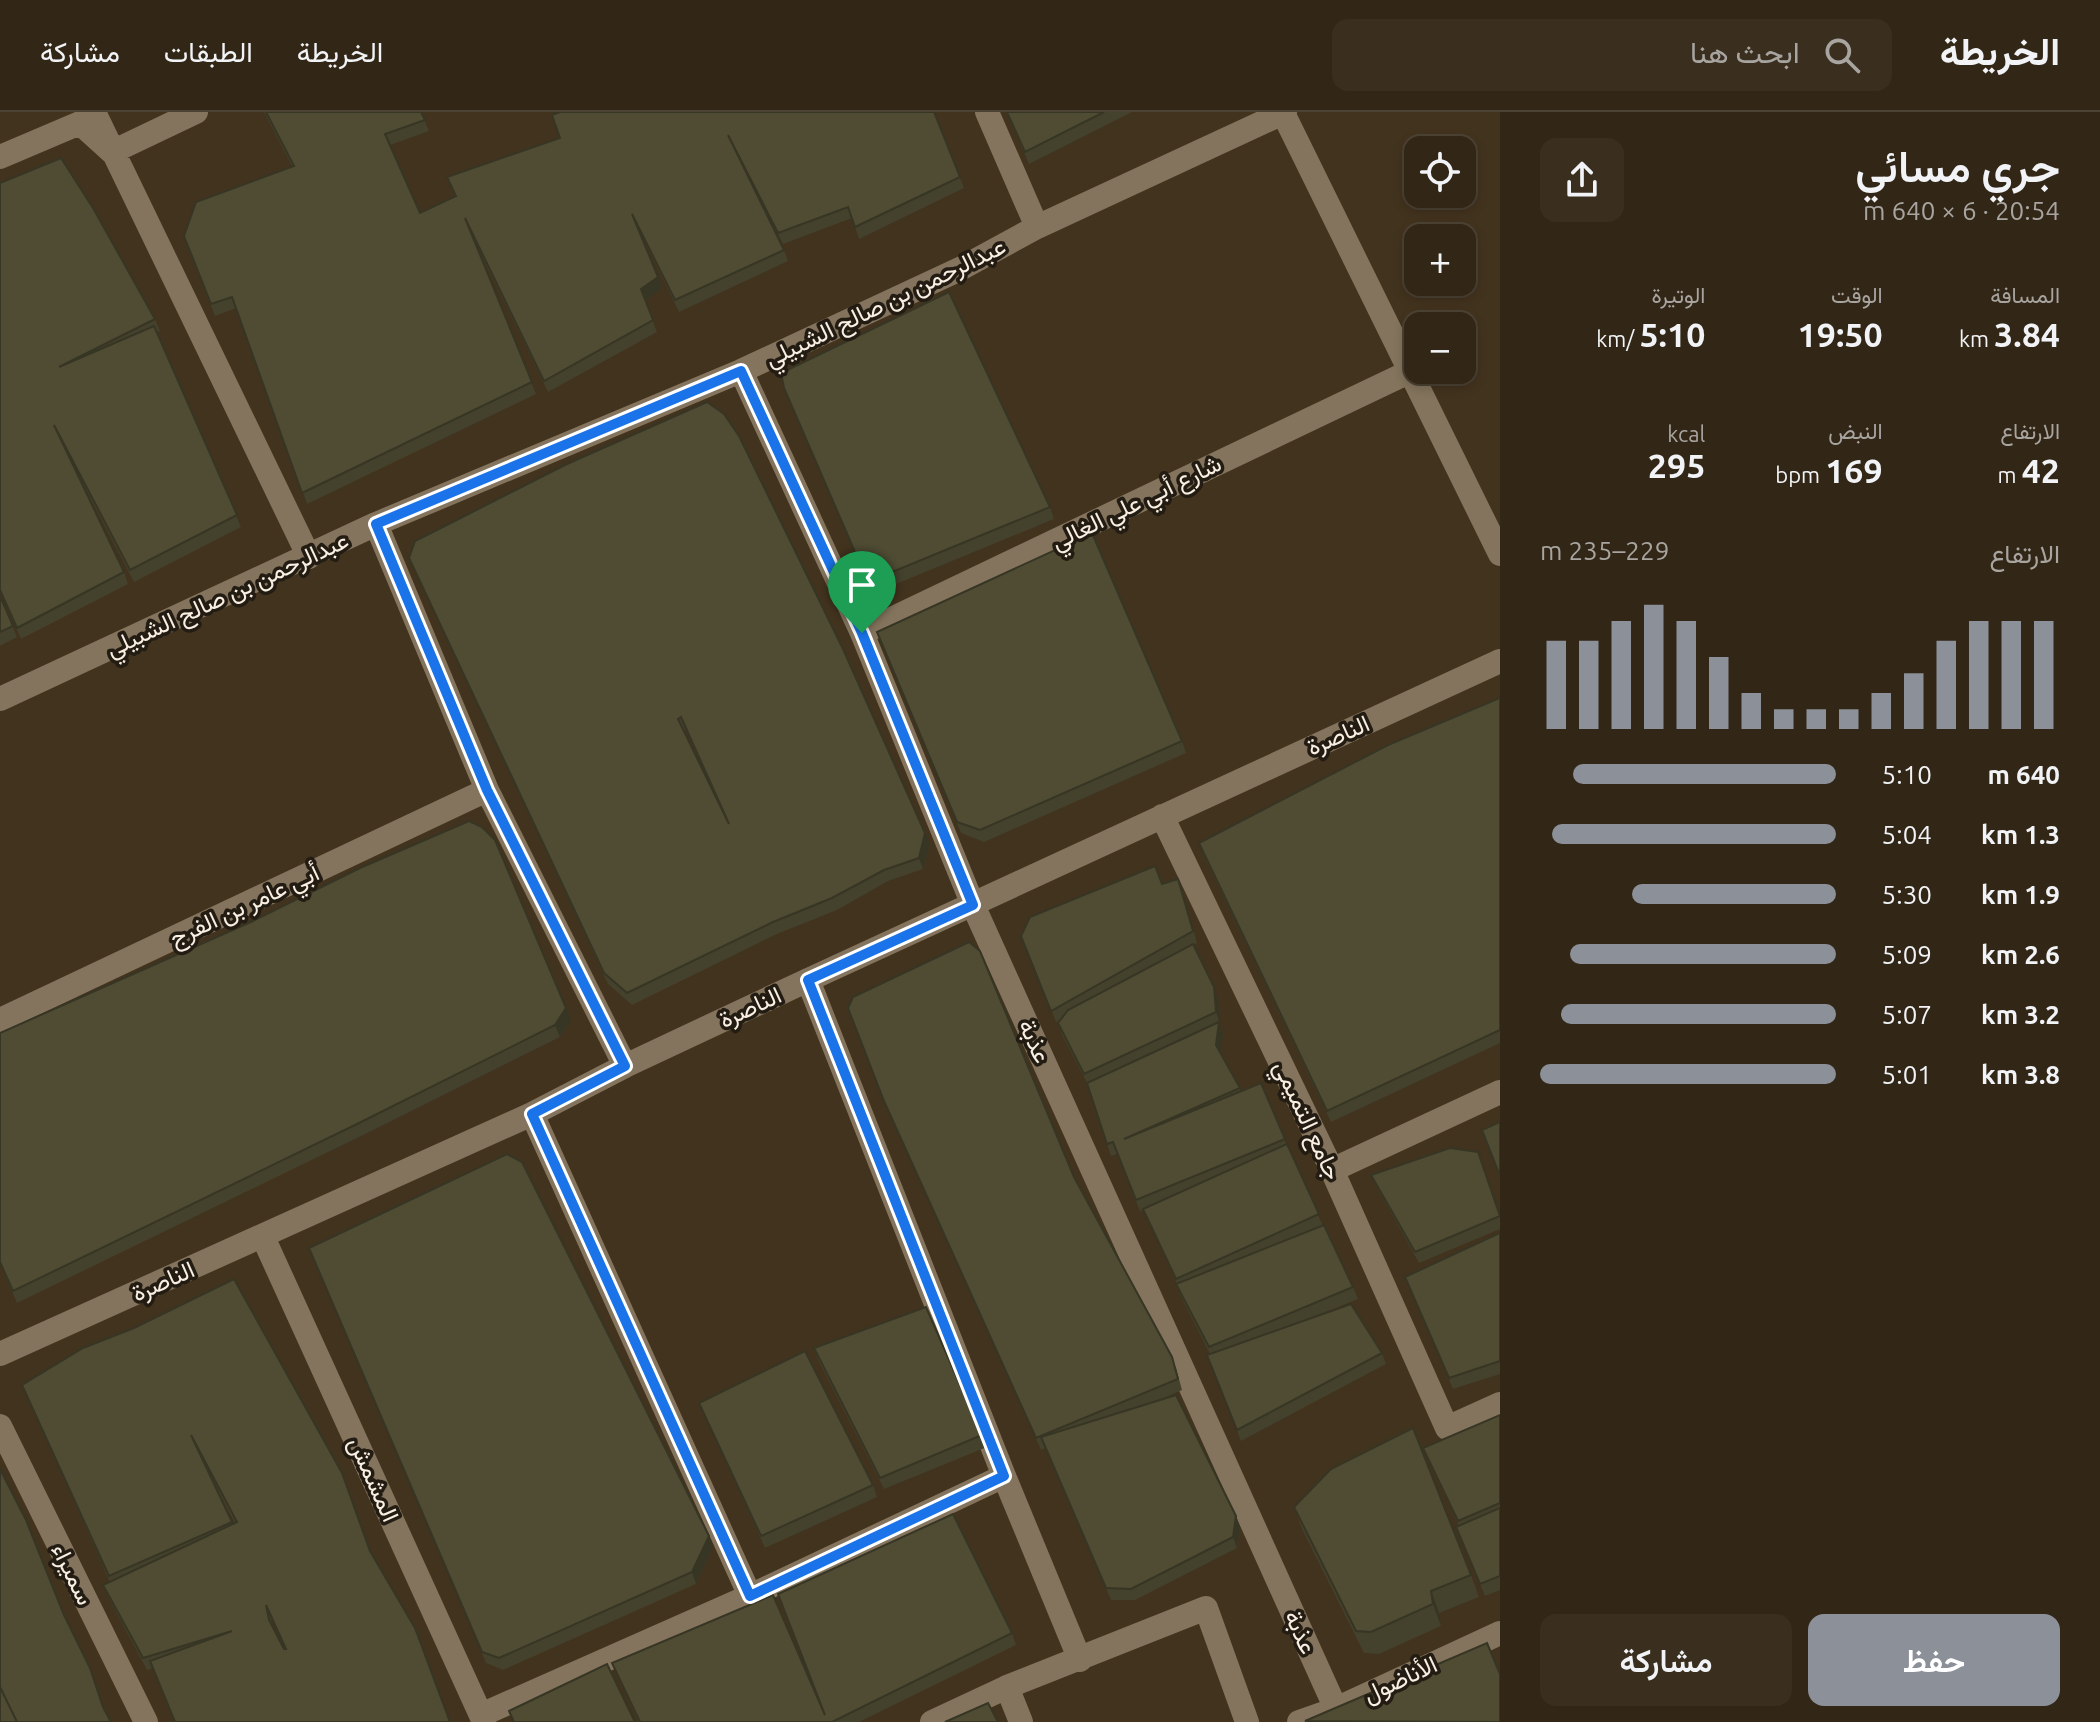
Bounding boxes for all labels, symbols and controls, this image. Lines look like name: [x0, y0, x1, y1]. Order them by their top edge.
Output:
search box: [1332, 19, 1892, 91]
text: الخريطة: [1940, 30, 2060, 72]
icon: search: [1820, 33, 1864, 77]
text: ابحث هنا: [1690, 35, 1800, 69]
text: مشاركة: [40, 36, 120, 67]
text: الطبقات: [164, 36, 253, 67]
text: الخريطة: [297, 36, 383, 67]
map controls: [1404, 136, 1476, 384]
button: locate: [1404, 136, 1476, 208]
button: share: [1540, 138, 1624, 222]
text: جري مسائي: [1855, 141, 2060, 190]
text: 20:54 · 6 × 640 m: [1863, 196, 2060, 225]
button: +: [1404, 224, 1476, 296]
street label: عبدالرحمن بن صالح الشبيلي: [760, 232, 1012, 377]
text: الوتيرة: [1652, 282, 1705, 307]
text: الوقت: [1831, 282, 1883, 307]
text: المسافة: [1990, 282, 2060, 307]
button: −: [1404, 312, 1476, 384]
text: 5:10: [1639, 315, 1705, 353]
text: 19:50: [1798, 315, 1883, 353]
text: 3.84: [1994, 315, 2060, 353]
text: /km: [1596, 326, 1639, 351]
text: km: [1959, 326, 1994, 351]
text: النبض: [1828, 418, 1883, 443]
text: الارتفاع: [2000, 418, 2060, 443]
text: kcal: [1667, 421, 1705, 446]
text: 295: [1648, 446, 1705, 484]
street label: شارع أبي علي الغالي: [1047, 449, 1228, 560]
text: 169: [1825, 451, 1883, 489]
text: 42: [2022, 451, 2060, 489]
text: bpm: [1775, 462, 1825, 487]
text: m: [1998, 462, 2022, 487]
street label: عبدالرحمن بن صالح الشبيلي: [102, 526, 355, 668]
text: 229–235 m: [1540, 536, 1669, 565]
text: الارتفاع: [1989, 539, 2060, 568]
pin: [828, 551, 896, 633]
icon: arrive: [840, 563, 884, 607]
street label: الناصرة: [1303, 709, 1374, 762]
text: 5:10: [1882, 760, 1932, 789]
text: 640 m: [1987, 760, 2060, 789]
text: 5:04: [1882, 820, 1932, 849]
text: 1.3 km: [1981, 820, 2060, 849]
street label: أبي عامر بن الفرج: [165, 858, 326, 957]
text: 5:30: [1882, 880, 1932, 909]
text: 1.9 km: [1981, 880, 2060, 909]
text: 5:09: [1882, 940, 1932, 969]
text: 2.6 km: [1981, 940, 2060, 969]
street label: الناصرة: [715, 981, 786, 1035]
text: 5:07: [1882, 1000, 1932, 1029]
text: 3.2 km: [1981, 1000, 2060, 1029]
street label: عذبة: [1013, 1015, 1056, 1067]
street label: جامع التميمي: [1263, 1056, 1347, 1186]
text: 5:01: [1882, 1060, 1932, 1089]
text: 3.8 km: [1981, 1060, 2060, 1089]
street label: الناصرة: [128, 1255, 199, 1308]
street label: المشمش: [342, 1432, 405, 1526]
street label: سميراء: [45, 1539, 99, 1610]
street label: عذبة: [1279, 1606, 1322, 1658]
button: مشاركة: [1540, 1614, 1792, 1706]
button: حفظ: [1808, 1614, 2060, 1706]
street label: الأناضول: [1359, 1650, 1442, 1710]

